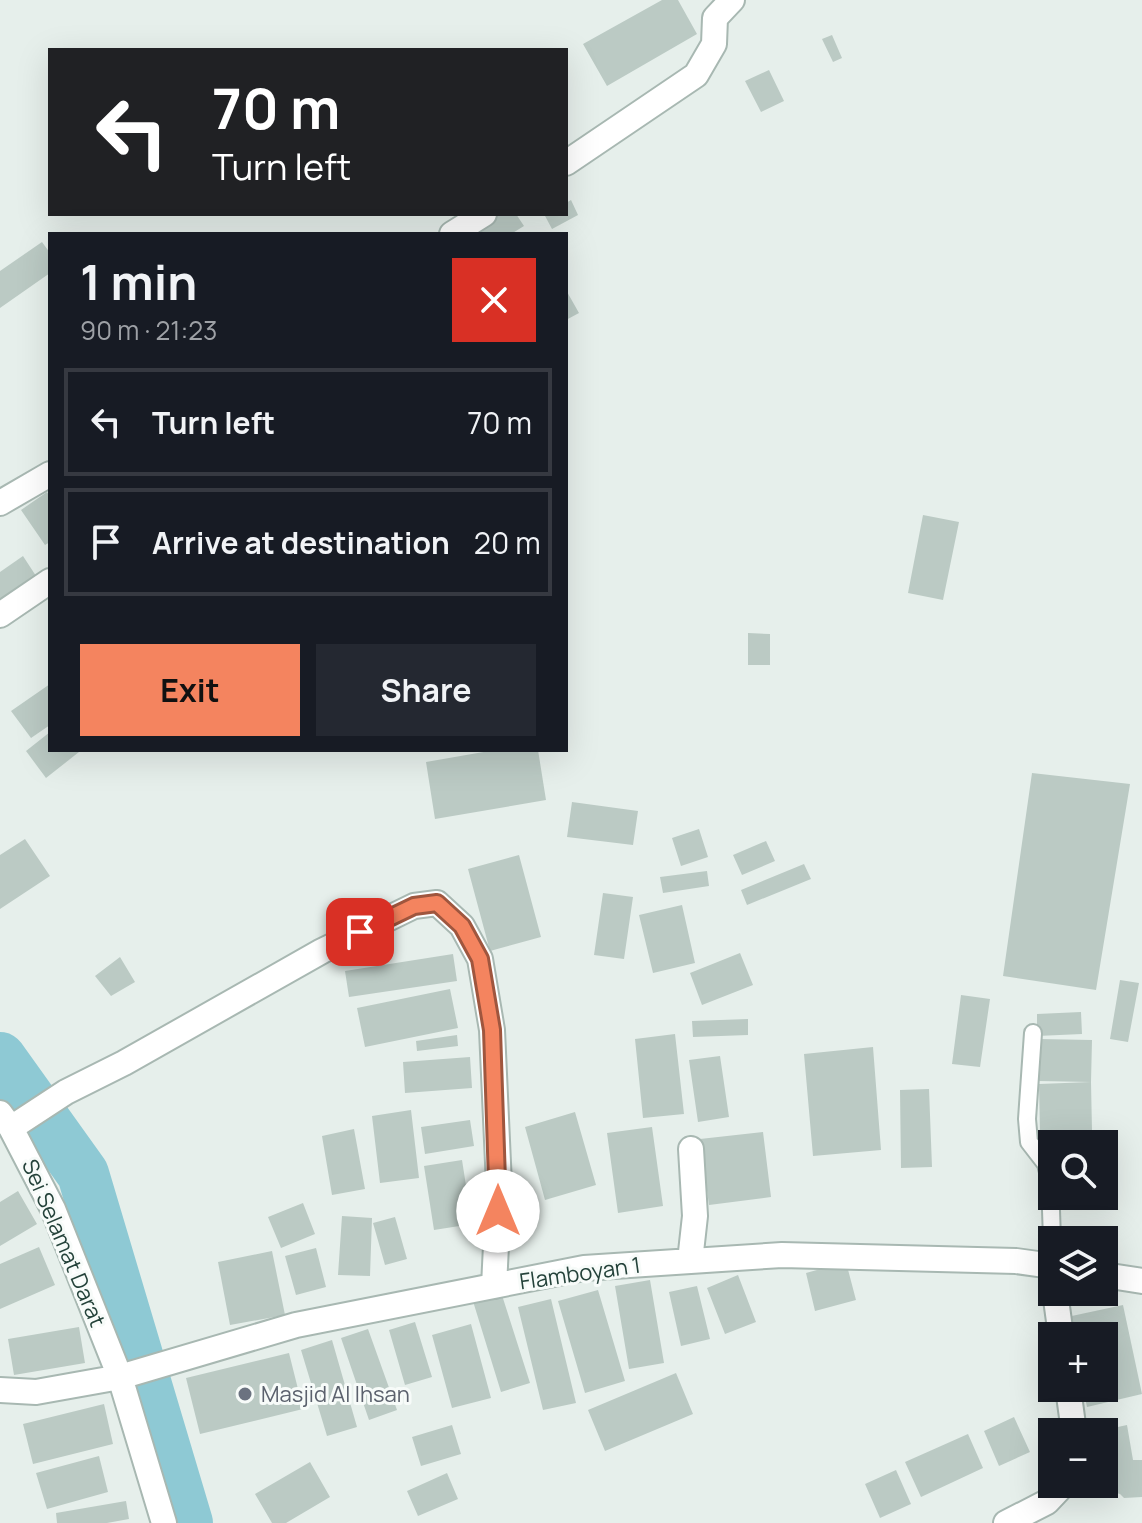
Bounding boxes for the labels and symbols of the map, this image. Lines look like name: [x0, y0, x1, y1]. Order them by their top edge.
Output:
pin: [326, 898, 394, 966]
street label: Sei Selamat Darat: [15, 1155, 113, 1332]
position arrow: [456, 1169, 540, 1253]
street label: Flamboyan 1: [517, 1250, 643, 1296]
place label: Masjid Al Ihsan: [261, 1379, 410, 1409]
marker: Masjid Al Ihsan: [236, 1385, 254, 1403]

